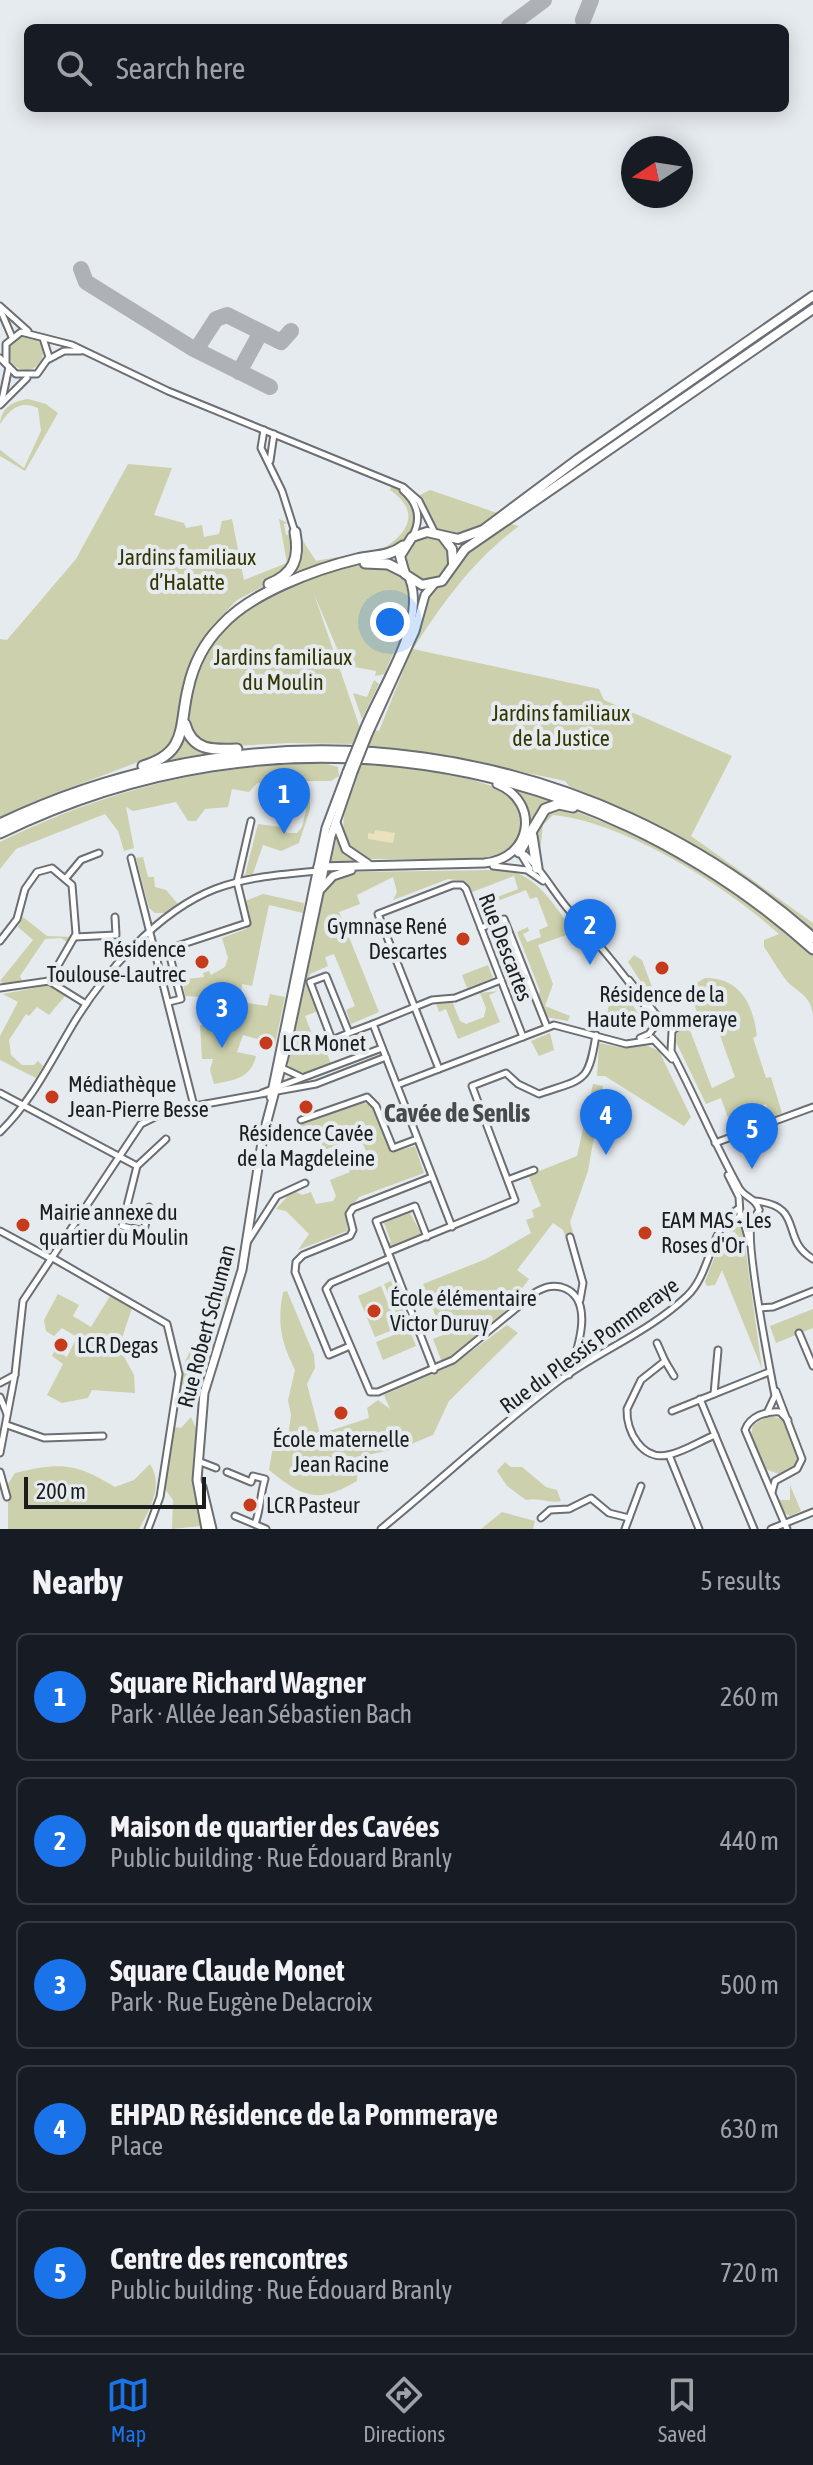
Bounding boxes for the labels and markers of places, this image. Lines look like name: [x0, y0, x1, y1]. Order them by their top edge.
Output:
pin: 1: [258, 768, 310, 834]
pin: 2: [564, 899, 616, 965]
place label: Gymnase René Descartes: [327, 913, 447, 964]
marker: Gymnase René Descartes: [454, 930, 472, 948]
place label: Résidence Toulouse-Lautrec: [47, 936, 187, 987]
marker: Résidence Toulouse-Lautrec: [193, 953, 211, 971]
marker: Résidence de la Haute Pommeraye: [653, 959, 671, 977]
place label: Résidence de la Haute Pommeraye: [587, 981, 737, 1032]
pin: 3: [196, 982, 248, 1048]
place label: LCR Monet: [282, 1030, 366, 1056]
marker: LCR Monet: [257, 1034, 275, 1052]
place label: Médiathèque Jean-Pierre Besse: [68, 1071, 209, 1122]
marker: Médiathèque Jean-Pierre Besse: [43, 1088, 61, 1106]
pin: 4: [580, 1089, 632, 1155]
marker: Résidence Cavée de la Magdeleine: [297, 1098, 315, 1116]
pin: 5: [726, 1103, 778, 1169]
place label: Résidence Cavée de la Magdeleine: [237, 1120, 375, 1171]
place label: Mairie annexe du quartier du Moulin: [39, 1199, 189, 1250]
place label: EAM MAS - Les Roses d'Or: [661, 1207, 772, 1258]
marker: Mairie annexe du quartier du Moulin: [14, 1216, 32, 1234]
marker: EAM MAS - Les Roses d'Or: [636, 1224, 654, 1242]
place label: École élémentaire Victor Duruy: [390, 1285, 537, 1336]
marker: École élémentaire Victor Duruy: [365, 1302, 383, 1320]
place label: LCR Degas: [77, 1332, 159, 1358]
marker: LCR Degas: [52, 1336, 70, 1354]
marker: École maternelle Jean Racine: [332, 1404, 350, 1422]
place label: École maternelle Jean Racine: [272, 1426, 410, 1477]
place label: LCR Pasteur: [266, 1492, 360, 1518]
marker: LCR Pasteur: [241, 1496, 259, 1514]

